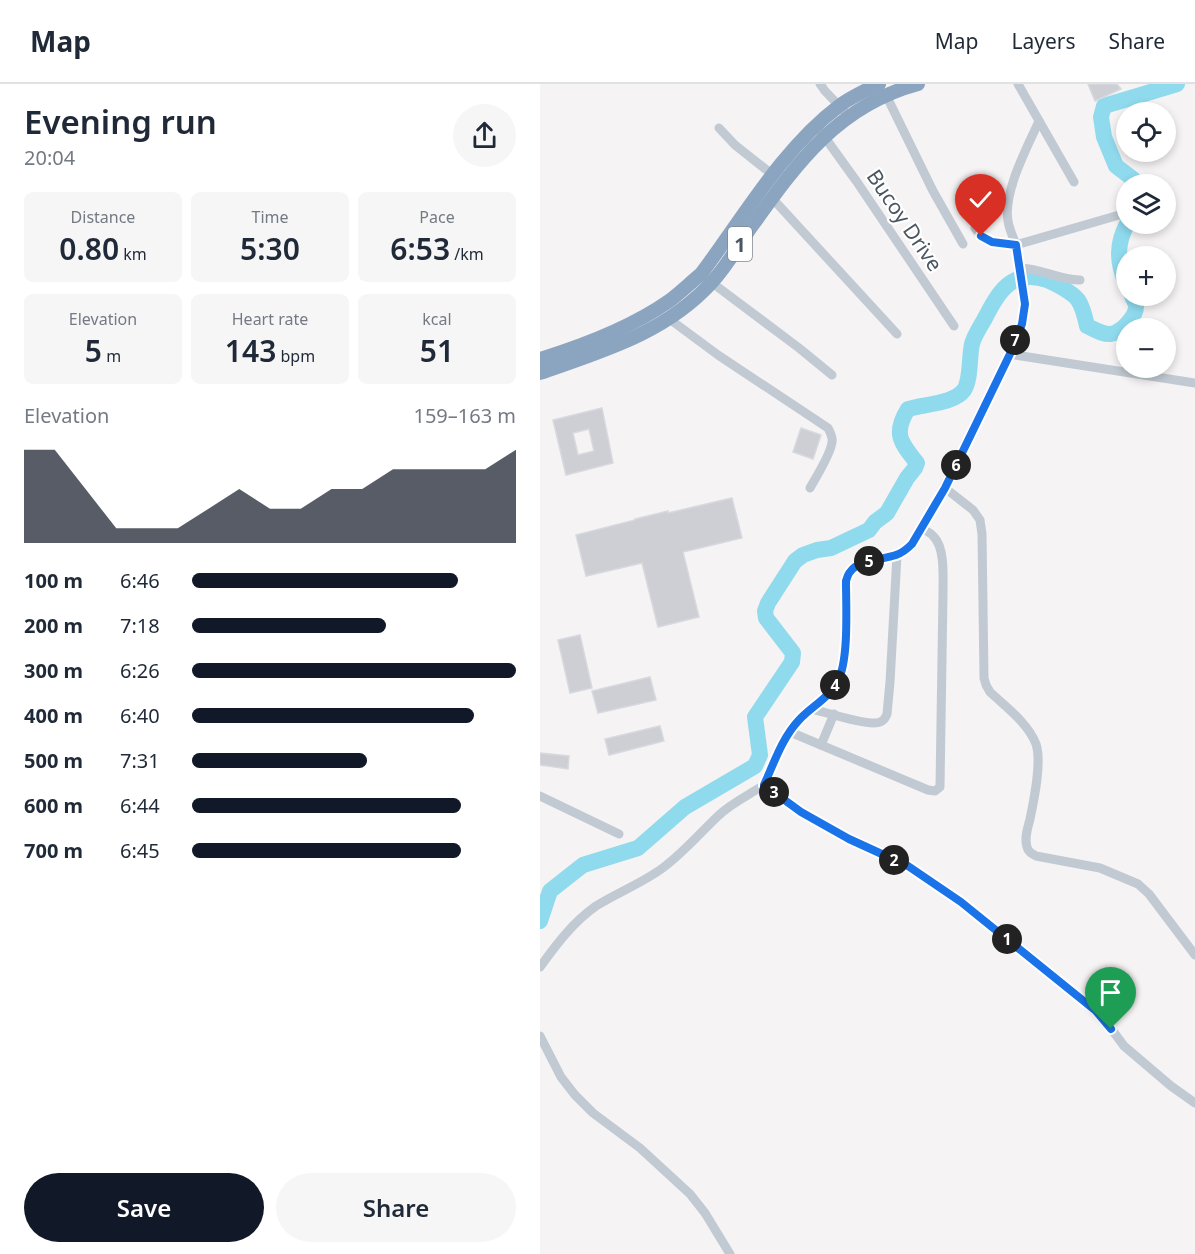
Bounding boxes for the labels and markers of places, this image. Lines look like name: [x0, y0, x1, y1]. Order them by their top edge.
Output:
pin: [955, 174, 1006, 236]
pin: 7: [1000, 325, 1030, 355]
pin: 6: [941, 450, 971, 480]
pin: 5: [854, 546, 884, 576]
pin: 4: [820, 670, 850, 700]
pin: 3: [759, 777, 789, 807]
pin: 2: [879, 845, 909, 875]
pin: 1: [992, 924, 1022, 954]
pin: [1085, 967, 1136, 1029]

